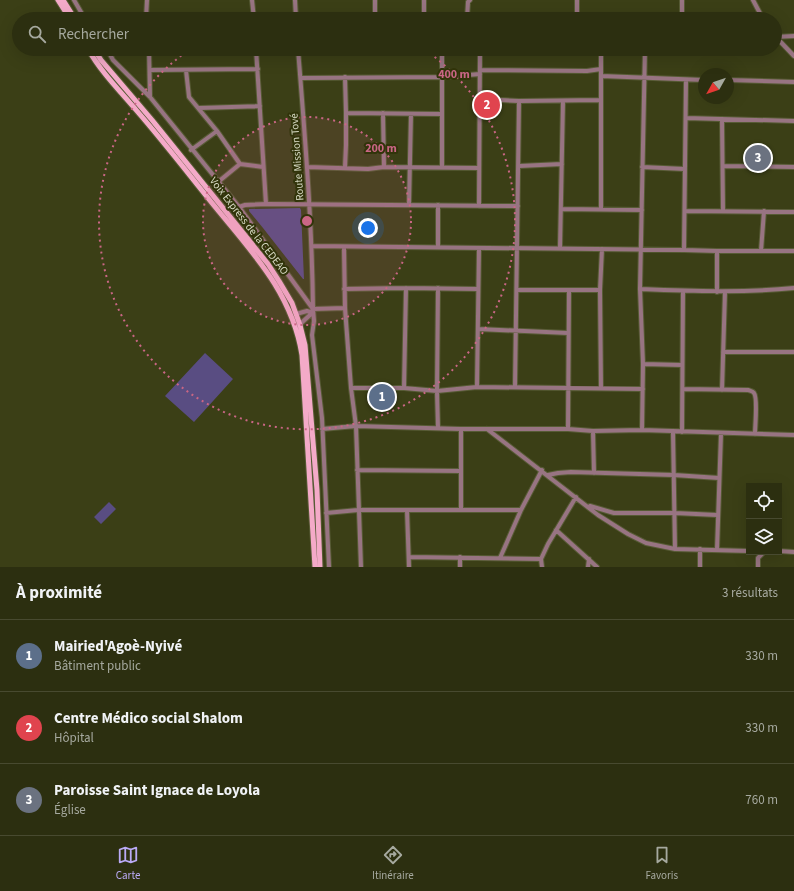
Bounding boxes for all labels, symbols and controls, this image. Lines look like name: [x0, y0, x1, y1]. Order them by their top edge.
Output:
search box: [12, 12, 782, 56]
icon: search: [26, 23, 48, 45]
text: Rechercher: [58, 24, 129, 45]
text: 400 m: [438, 66, 470, 83]
north arrow: [698, 68, 734, 104]
pin: 2: [474, 90, 500, 120]
street label: Route Mission Tové: [286, 112, 308, 201]
text: 200 m: [365, 140, 397, 157]
pin: 3: [745, 143, 771, 173]
street label: Voix Express de la CEDEAO: [206, 174, 292, 278]
centre of rings: [300, 214, 314, 228]
your location: [358, 218, 378, 238]
pin: 1: [369, 382, 395, 412]
map controls: [746, 483, 782, 555]
button: locate: [746, 483, 782, 519]
button: layers: [746, 519, 782, 555]
text: À proximité: [16, 581, 102, 605]
text: 3 résultats: [722, 584, 778, 602]
text: Mairied'Agoè-Nyivé: [54, 636, 182, 657]
text: 1: [26, 647, 32, 665]
text: 330 m: [745, 647, 778, 665]
text: Bâtiment public: [54, 657, 141, 675]
text: Centre Médico social Shalom: [54, 708, 243, 729]
text: 2: [26, 719, 32, 737]
text: 330 m: [745, 719, 778, 737]
text: Hôpital: [54, 729, 94, 747]
text: Paroisse Saint Ignace de Loyola: [54, 780, 260, 801]
text: 3: [26, 791, 32, 809]
text: 760 m: [745, 791, 778, 809]
text: Église: [54, 801, 86, 819]
tab: Carte: [116, 844, 140, 883]
tab: Itinéraire: [372, 844, 414, 883]
tab: Favoris: [645, 844, 678, 883]

